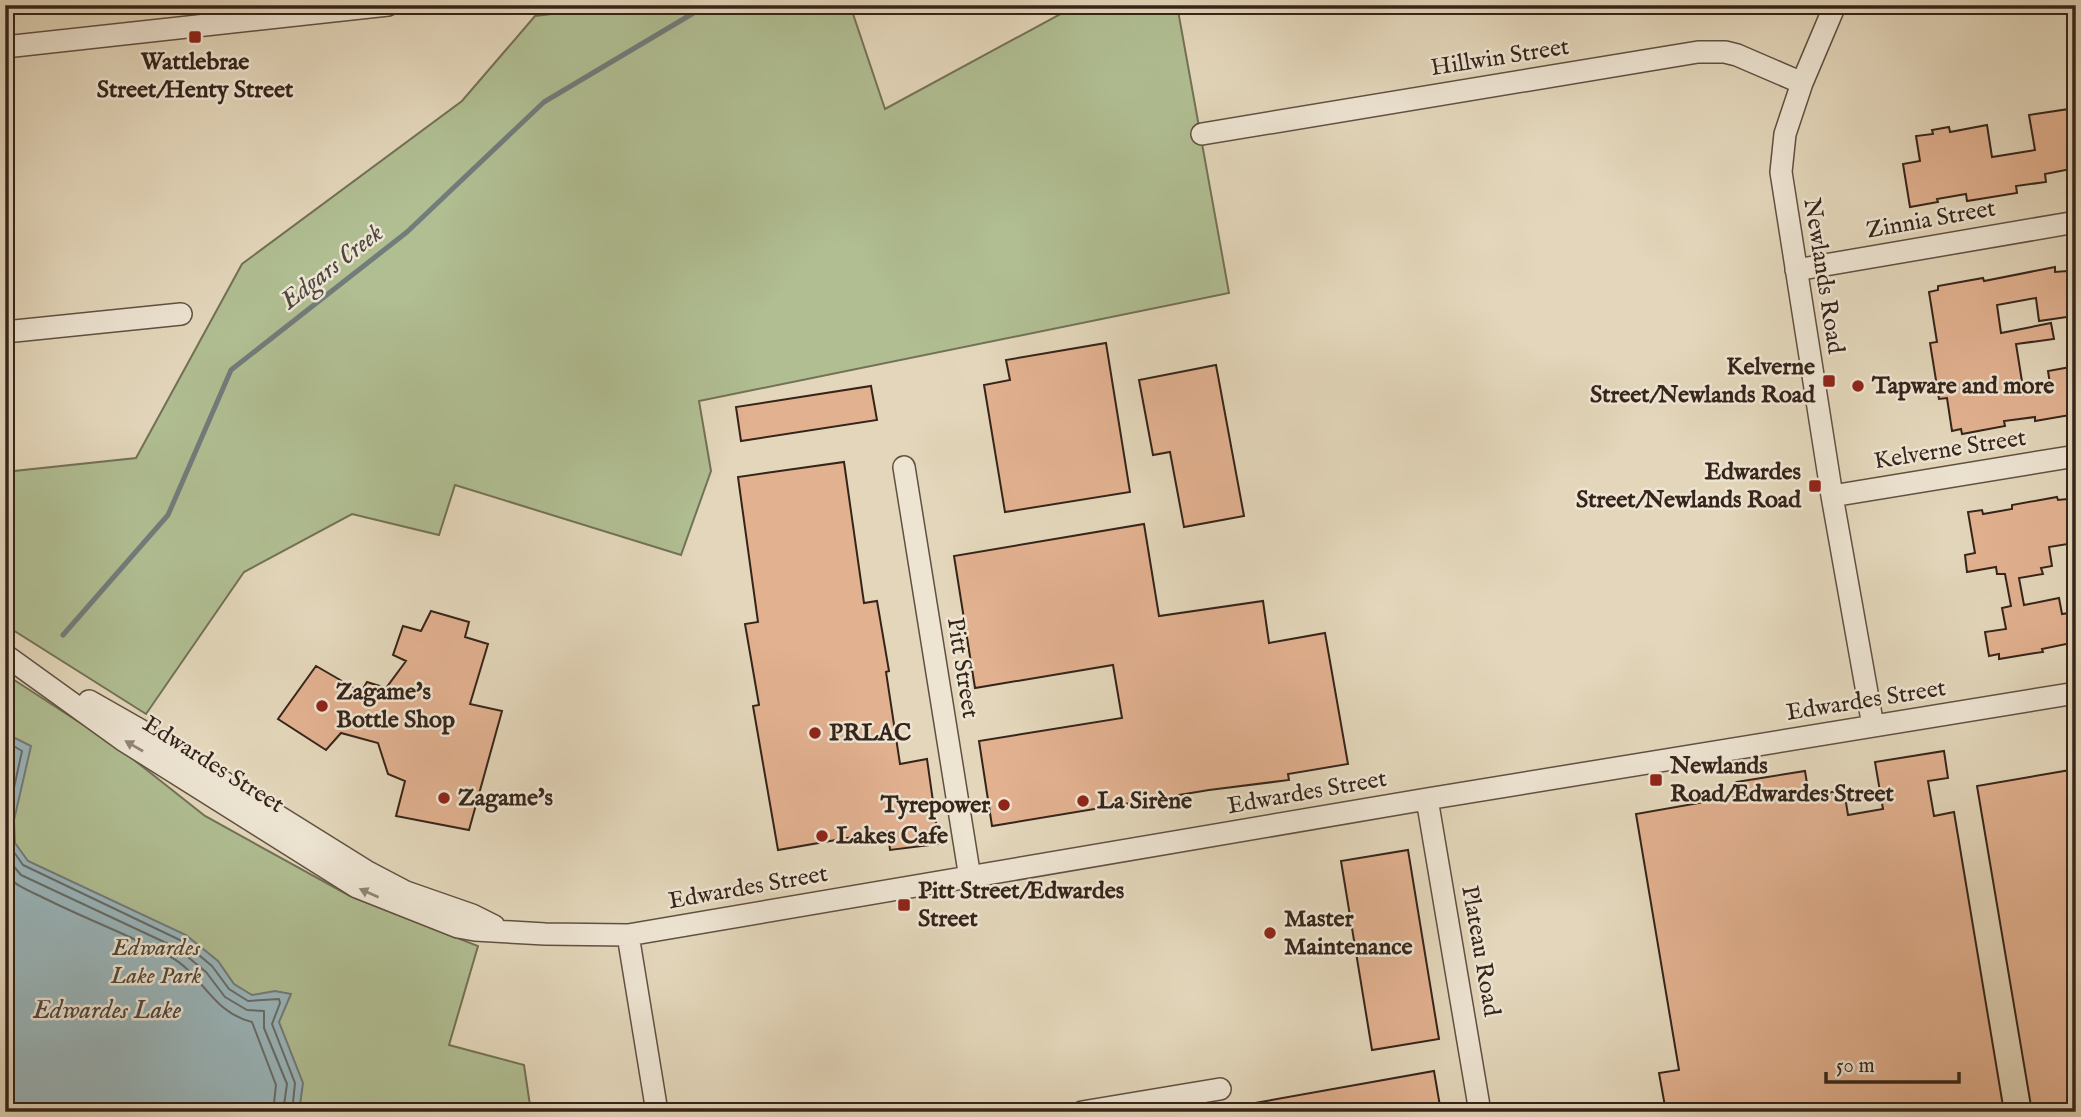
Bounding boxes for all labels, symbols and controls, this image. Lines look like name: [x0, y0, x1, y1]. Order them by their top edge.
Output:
marker: Wattlebrae Street/Henty Street: [187, 29, 203, 45]
street label: Hillwin Street: [1429, 32, 1571, 84]
place label: Wattlebrae Street/Henty Street: [97, 47, 294, 106]
street label: Zinnia Street: [1864, 193, 1998, 247]
street label: Newlands Road: [1795, 196, 1851, 356]
water label: Edgars Creek: [273, 216, 391, 319]
place label: Kelverne Street/Newlands Road: [1590, 352, 1816, 411]
place label: Tapware and more: [1871, 371, 2054, 402]
marker: Kelverne Street/Newlands Road: [1821, 373, 1837, 389]
marker: Tapware and more: [1850, 378, 1866, 394]
street label: Kelverne Street: [1872, 423, 2028, 477]
place label: Edwardes Street/Newlands Road: [1576, 457, 1802, 516]
marker: Edwardes Street/Newlands Road: [1807, 478, 1823, 494]
street label: Pitt Street: [939, 615, 985, 721]
street label: Edwardes Street: [1784, 673, 1948, 729]
place label: Zagame's Bottle Shop: [336, 677, 455, 736]
marker: Zagame's Bottle Shop: [314, 698, 330, 714]
street label: Edwardes Street: [136, 709, 290, 821]
place label: PRLAC: [829, 718, 911, 749]
marker: PRLAC: [807, 725, 823, 741]
one-way arrow: [125, 740, 144, 752]
place label: Newlands Road/Edwardes Street: [1669, 751, 1894, 810]
street label: Edwardes Street: [1225, 764, 1389, 822]
marker: Newlands Road/Edwardes Street: [1648, 772, 1664, 788]
place label: Zagame's: [458, 783, 554, 814]
place label: La Sirène: [1097, 786, 1192, 817]
marker: Zagame's: [436, 790, 452, 806]
place label: Tyrepower: [880, 790, 990, 821]
marker: La Sirène: [1075, 793, 1091, 809]
marker: Tyrepower: [996, 797, 1012, 813]
place label: Lakes Cafe: [836, 821, 948, 852]
marker: Lakes Cafe: [814, 828, 830, 844]
street label: Edwardes Street: [666, 859, 830, 917]
place label: Pitt Street/Edwardes Street: [918, 876, 1125, 935]
street label: Plateau Road: [1453, 883, 1507, 1019]
one-way arrow: [359, 887, 379, 899]
marker: Pitt Street/Edwardes Street: [896, 897, 912, 913]
place label: Master Maintenance: [1284, 904, 1413, 963]
marker: Master Maintenance: [1262, 925, 1278, 941]
park label: Edwardes Lake Park: [110, 933, 202, 992]
water label: Edwardes Lake: [32, 994, 182, 1027]
scale bar: [1826, 1040, 1958, 1084]
text: 50 m: [1836, 1053, 1875, 1080]

